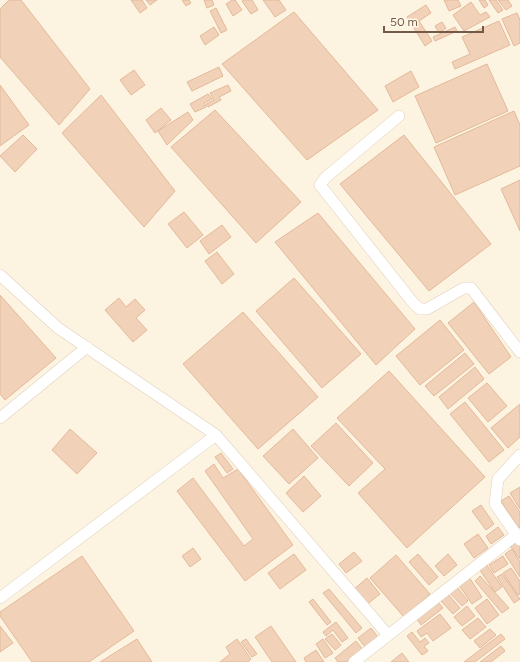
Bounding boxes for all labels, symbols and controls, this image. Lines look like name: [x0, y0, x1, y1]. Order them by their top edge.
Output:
scale bar: [384, 8, 483, 34]
text: 50 m: [390, 15, 418, 29]

